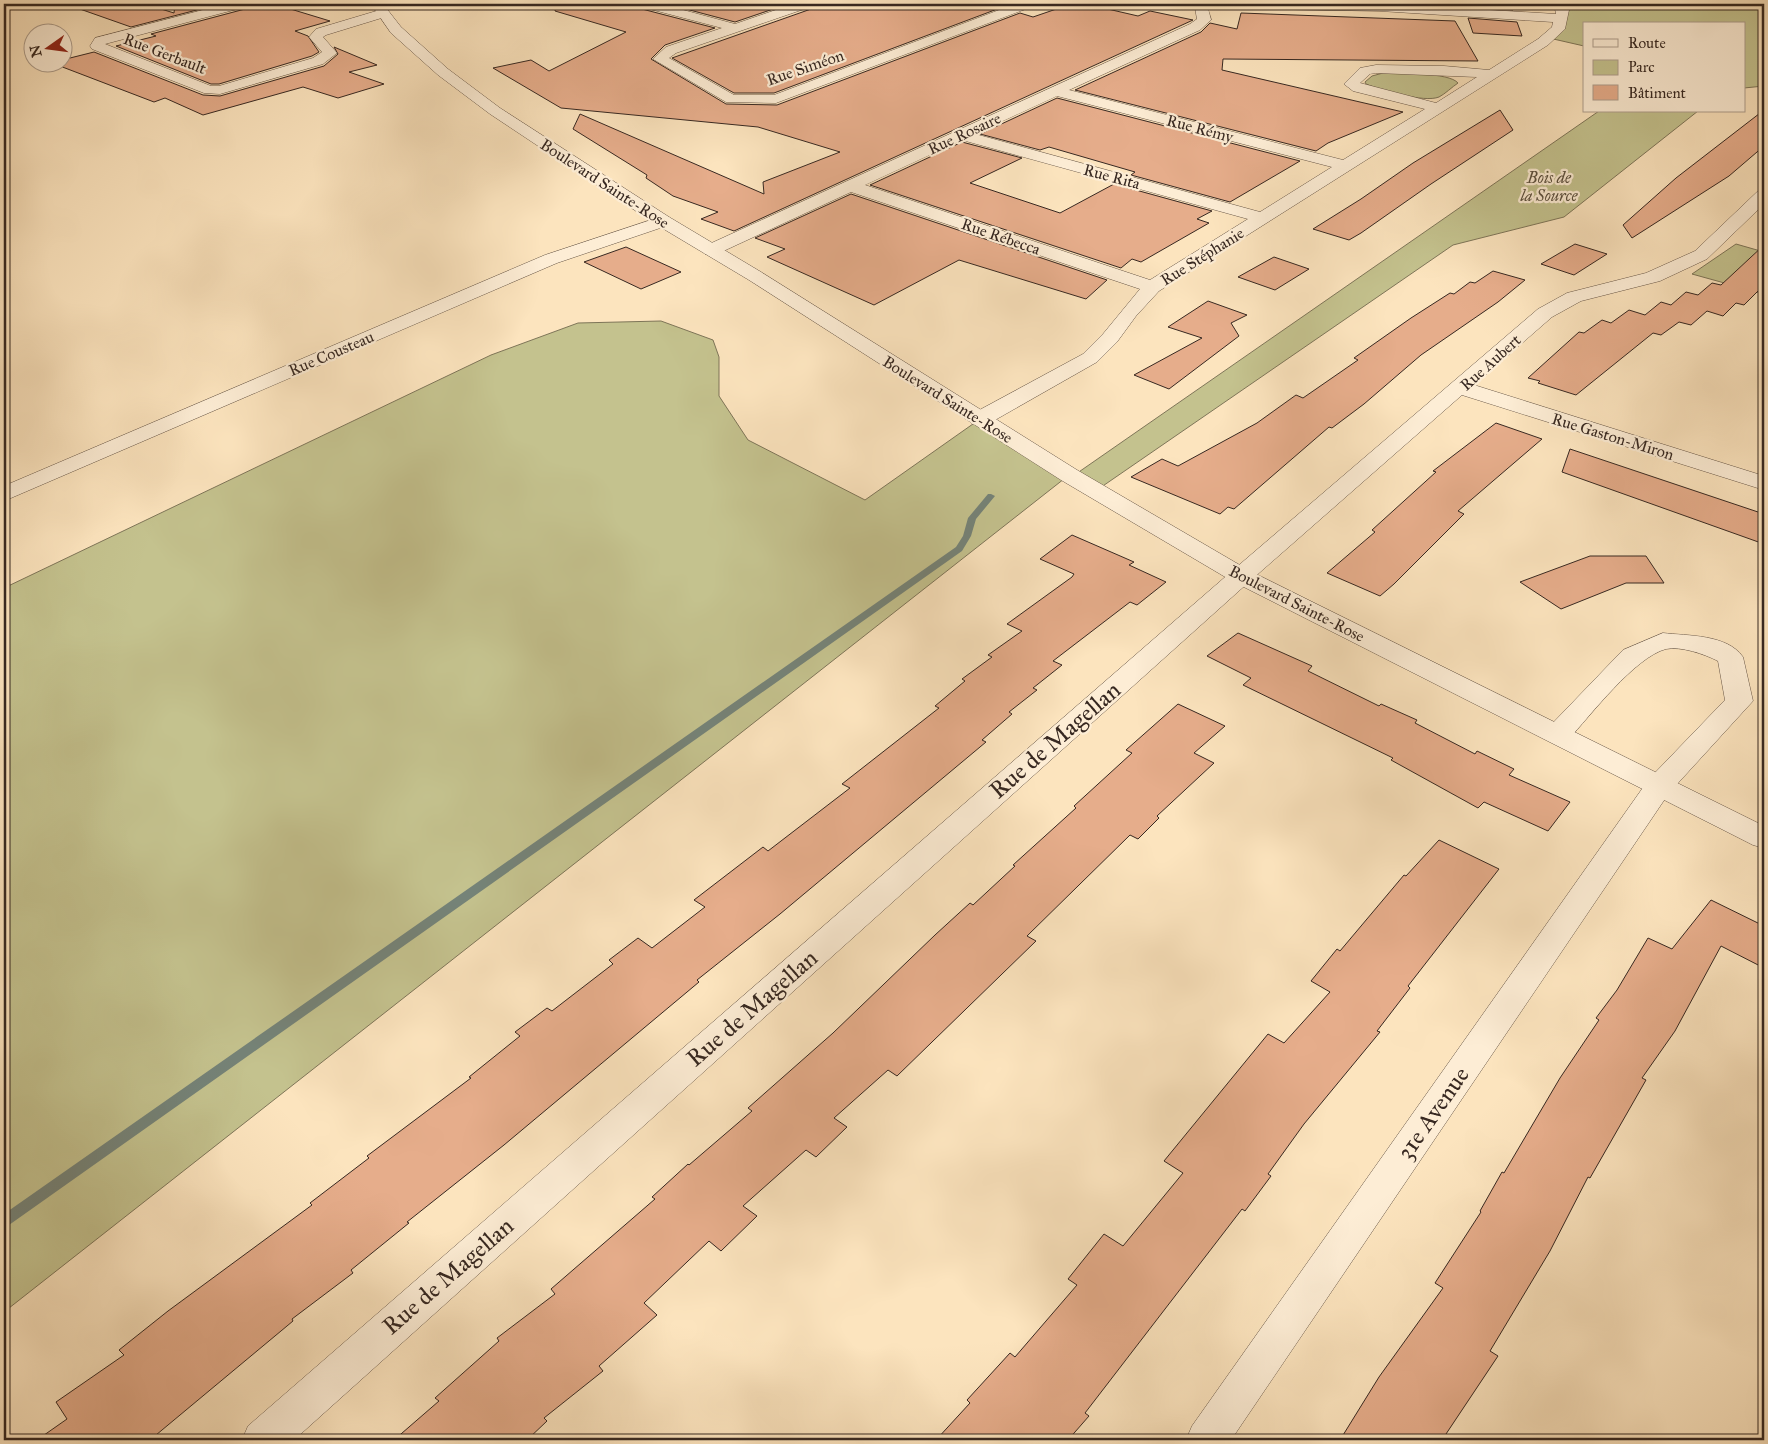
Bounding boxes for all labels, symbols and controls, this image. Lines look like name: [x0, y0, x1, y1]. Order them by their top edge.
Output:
north arrow: [22, 22, 72, 72]
legend: [1583, 22, 1746, 112]
street label: Rue Gerbault: [121, 29, 209, 78]
text: Route: [1628, 34, 1666, 52]
text: N: [26, 43, 46, 59]
street label: Rue Siméon: [764, 45, 847, 90]
text: Parc: [1628, 58, 1655, 76]
text: Bâtiment: [1628, 84, 1687, 102]
street label: Rue Rosaire: [925, 108, 1004, 159]
street label: Rue Rémy: [1164, 110, 1236, 147]
street label: Boulevard Sainte-Rose: [537, 135, 673, 232]
street label: Rue Rita: [1082, 160, 1142, 193]
park label: Bois de la Source: [1520, 168, 1579, 205]
street label: Rue Rébecca: [959, 214, 1043, 259]
street label: Rue Stéphanie: [1157, 223, 1248, 290]
street label: Rue Cousteau: [286, 327, 377, 380]
street label: Rue Aubert: [1456, 330, 1525, 395]
street label: Boulevard Sainte-Rose: [879, 352, 1016, 447]
street label: Rue Gaston-Miron: [1549, 409, 1677, 464]
street label: Boulevard Sainte-Rose: [1226, 561, 1368, 646]
street label: Rue de Magellan: [983, 675, 1127, 805]
street label: Rue de Magellan: [680, 943, 824, 1073]
street label: 31e Avenue: [1390, 1061, 1476, 1165]
street label: Rue de Magellan: [376, 1211, 520, 1341]

